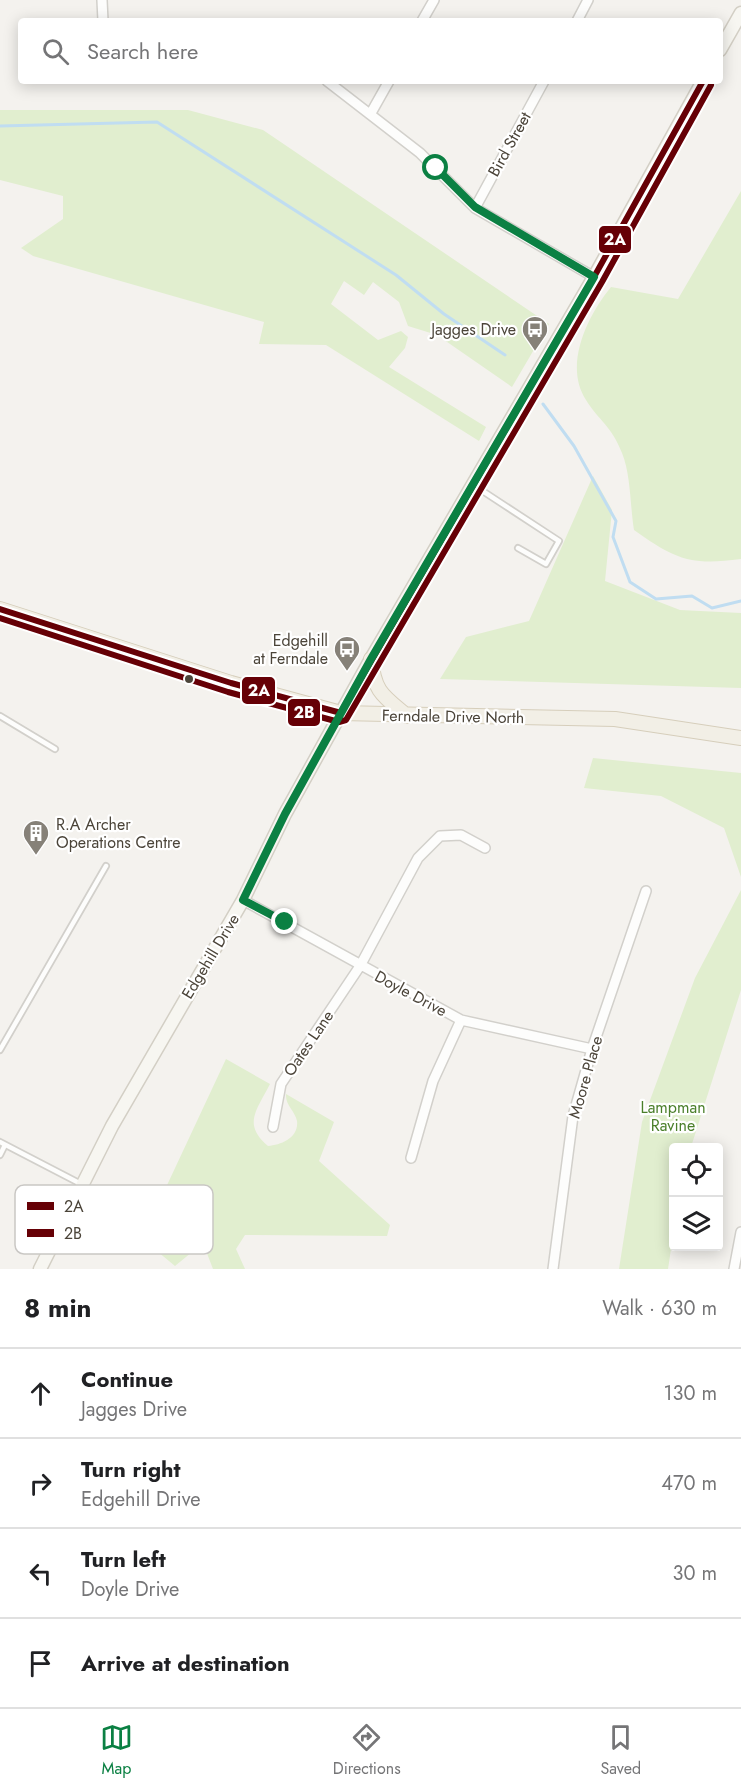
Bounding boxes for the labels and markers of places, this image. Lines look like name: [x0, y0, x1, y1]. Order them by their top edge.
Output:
bus stop icon: Jagges Drive: [520, 314, 550, 352]
place label: Jagges Drive: [429, 318, 516, 341]
place label: Edgehill at Ferndale: [253, 629, 328, 670]
bus stop icon: Edgehill at Ferndale: [332, 634, 362, 672]
unlabelled marker: [183, 673, 195, 685]
place label: R.A Archer Operations Centre: [56, 813, 181, 854]
building icon: R.A Archer Operations Centre: [21, 818, 51, 856]

